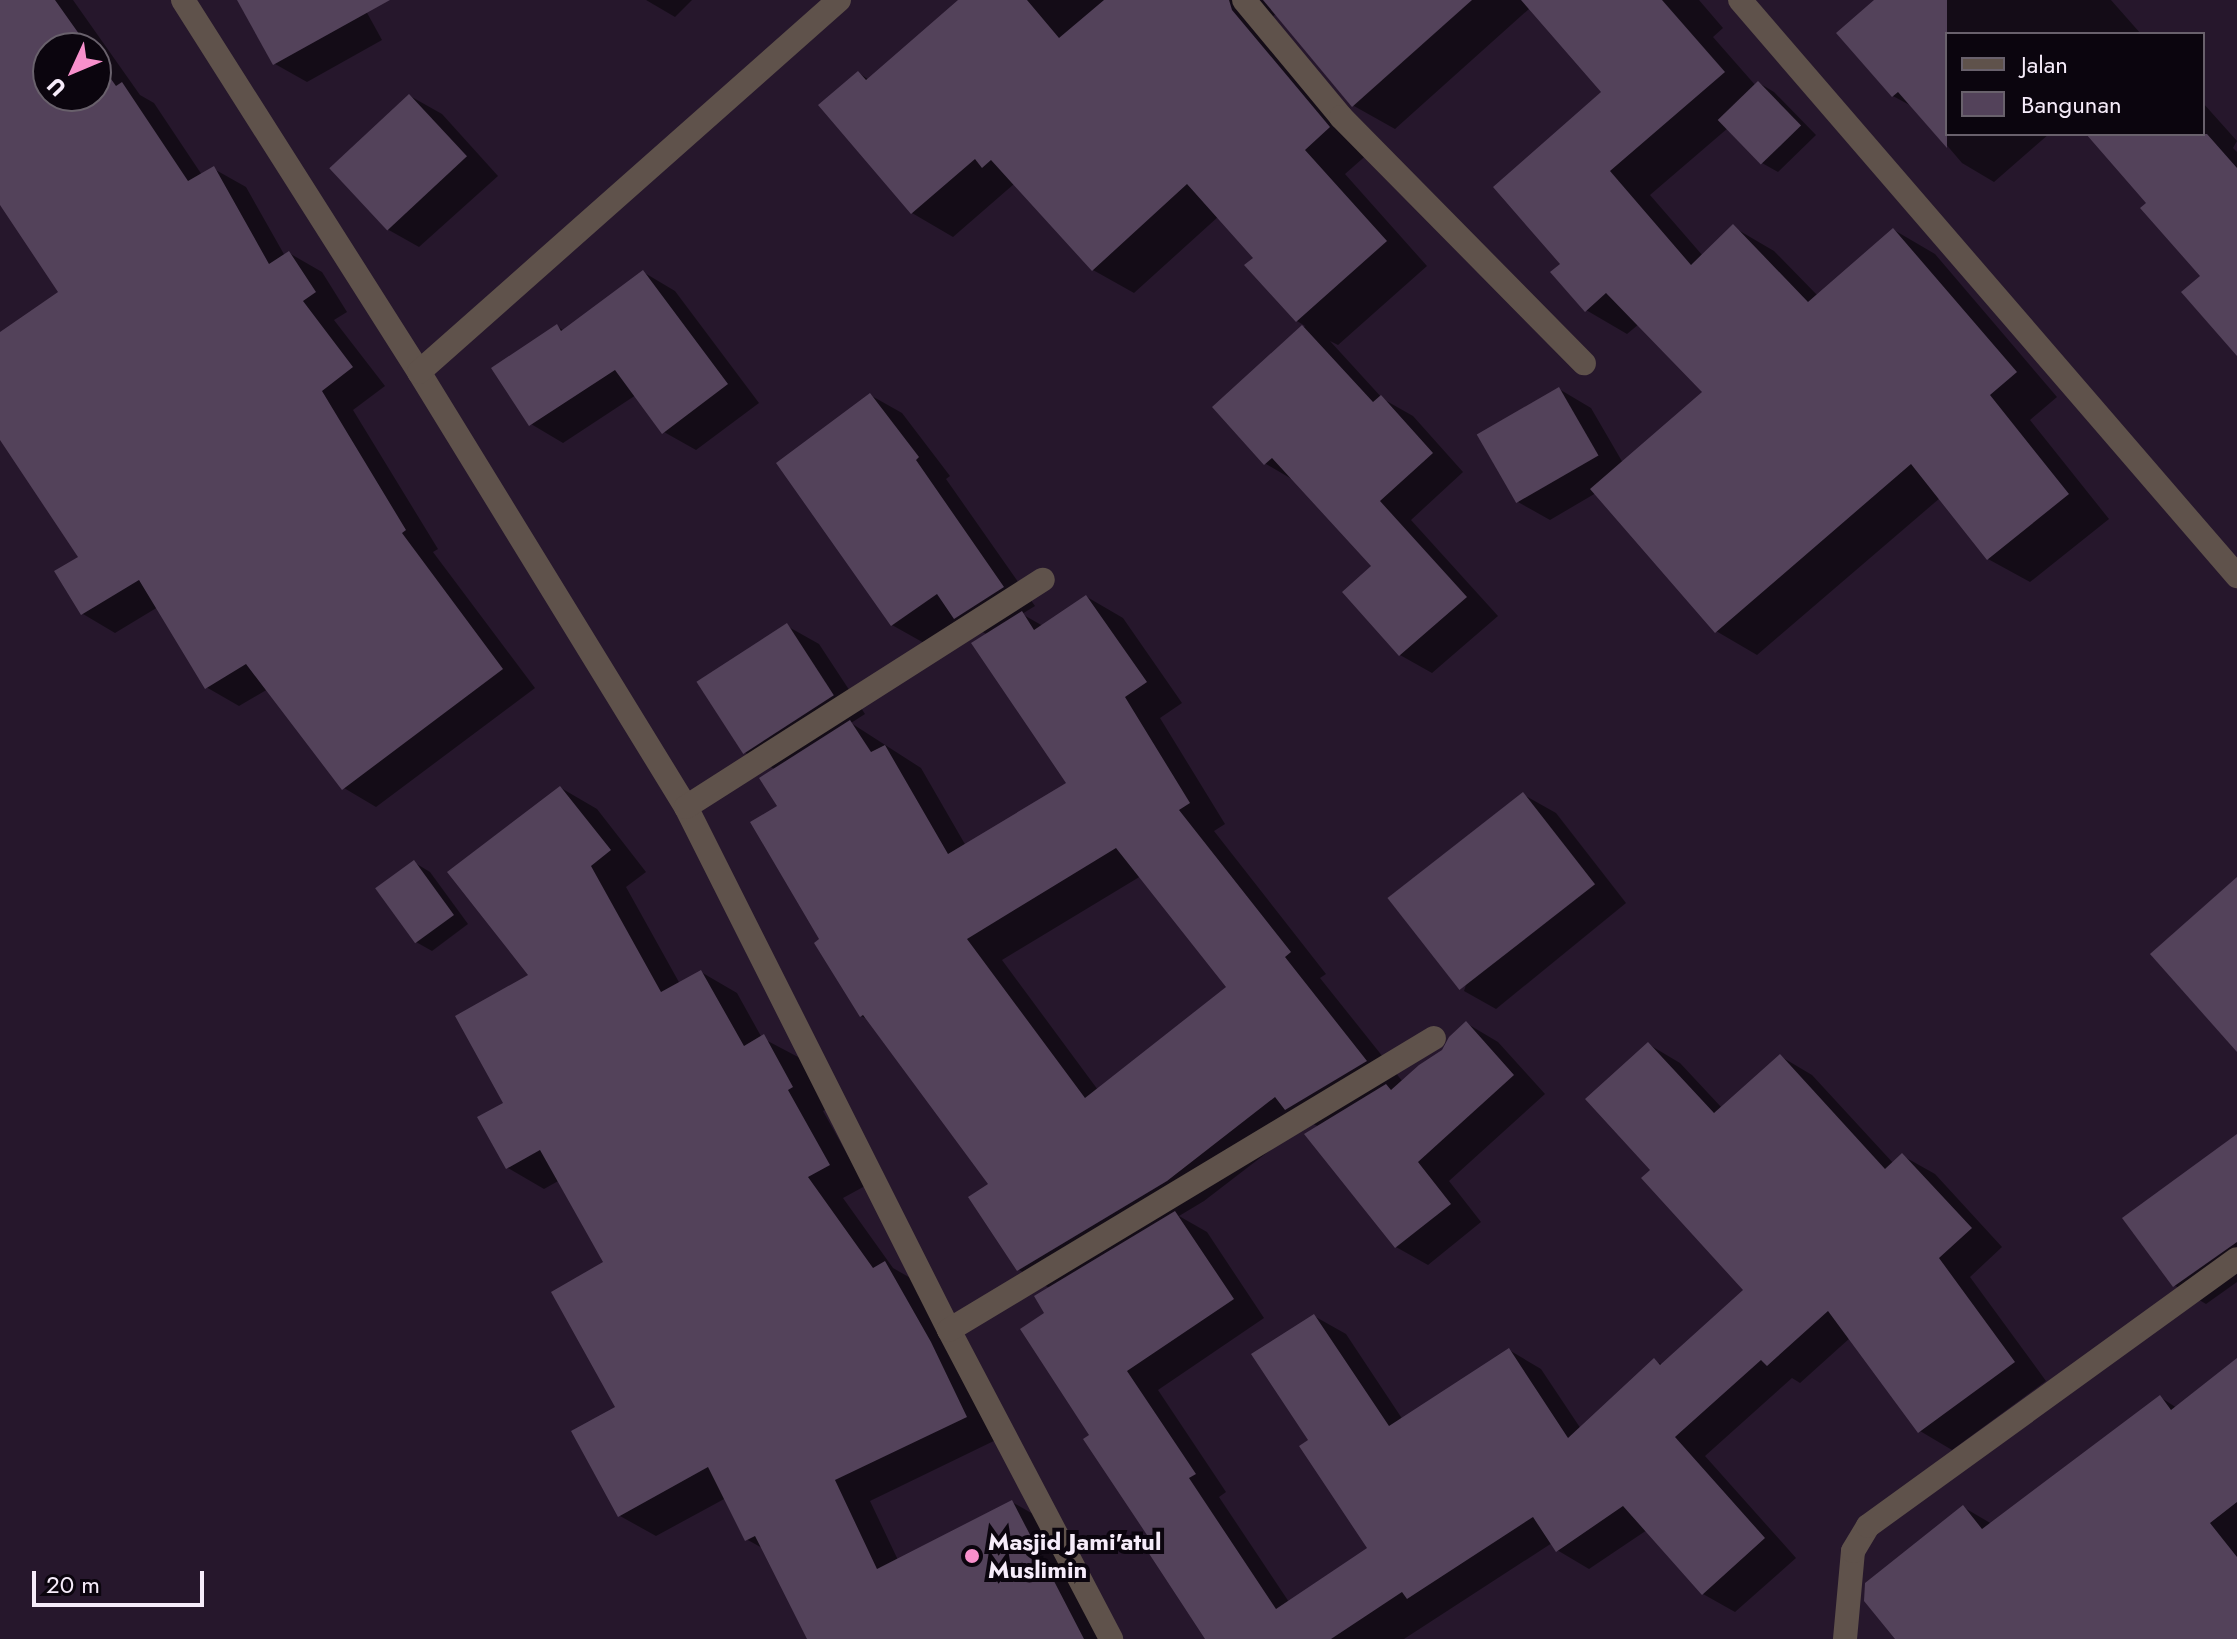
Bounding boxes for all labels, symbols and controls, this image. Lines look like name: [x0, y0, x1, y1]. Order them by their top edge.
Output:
north arrow: [32, 32, 112, 112]
legend: [1945, 32, 2205, 136]
text: Jalan: [2021, 47, 2068, 82]
text: U: [39, 71, 73, 104]
text: Bangunan: [2021, 87, 2122, 122]
place label: Masjid Jami'atul Muslimin: [988, 1528, 1161, 1584]
marker: Masjid Jami'atul Muslimin: [963, 1547, 981, 1565]
scale bar: [36, 1555, 208, 1605]
text: 20 m: [46, 1567, 100, 1602]

